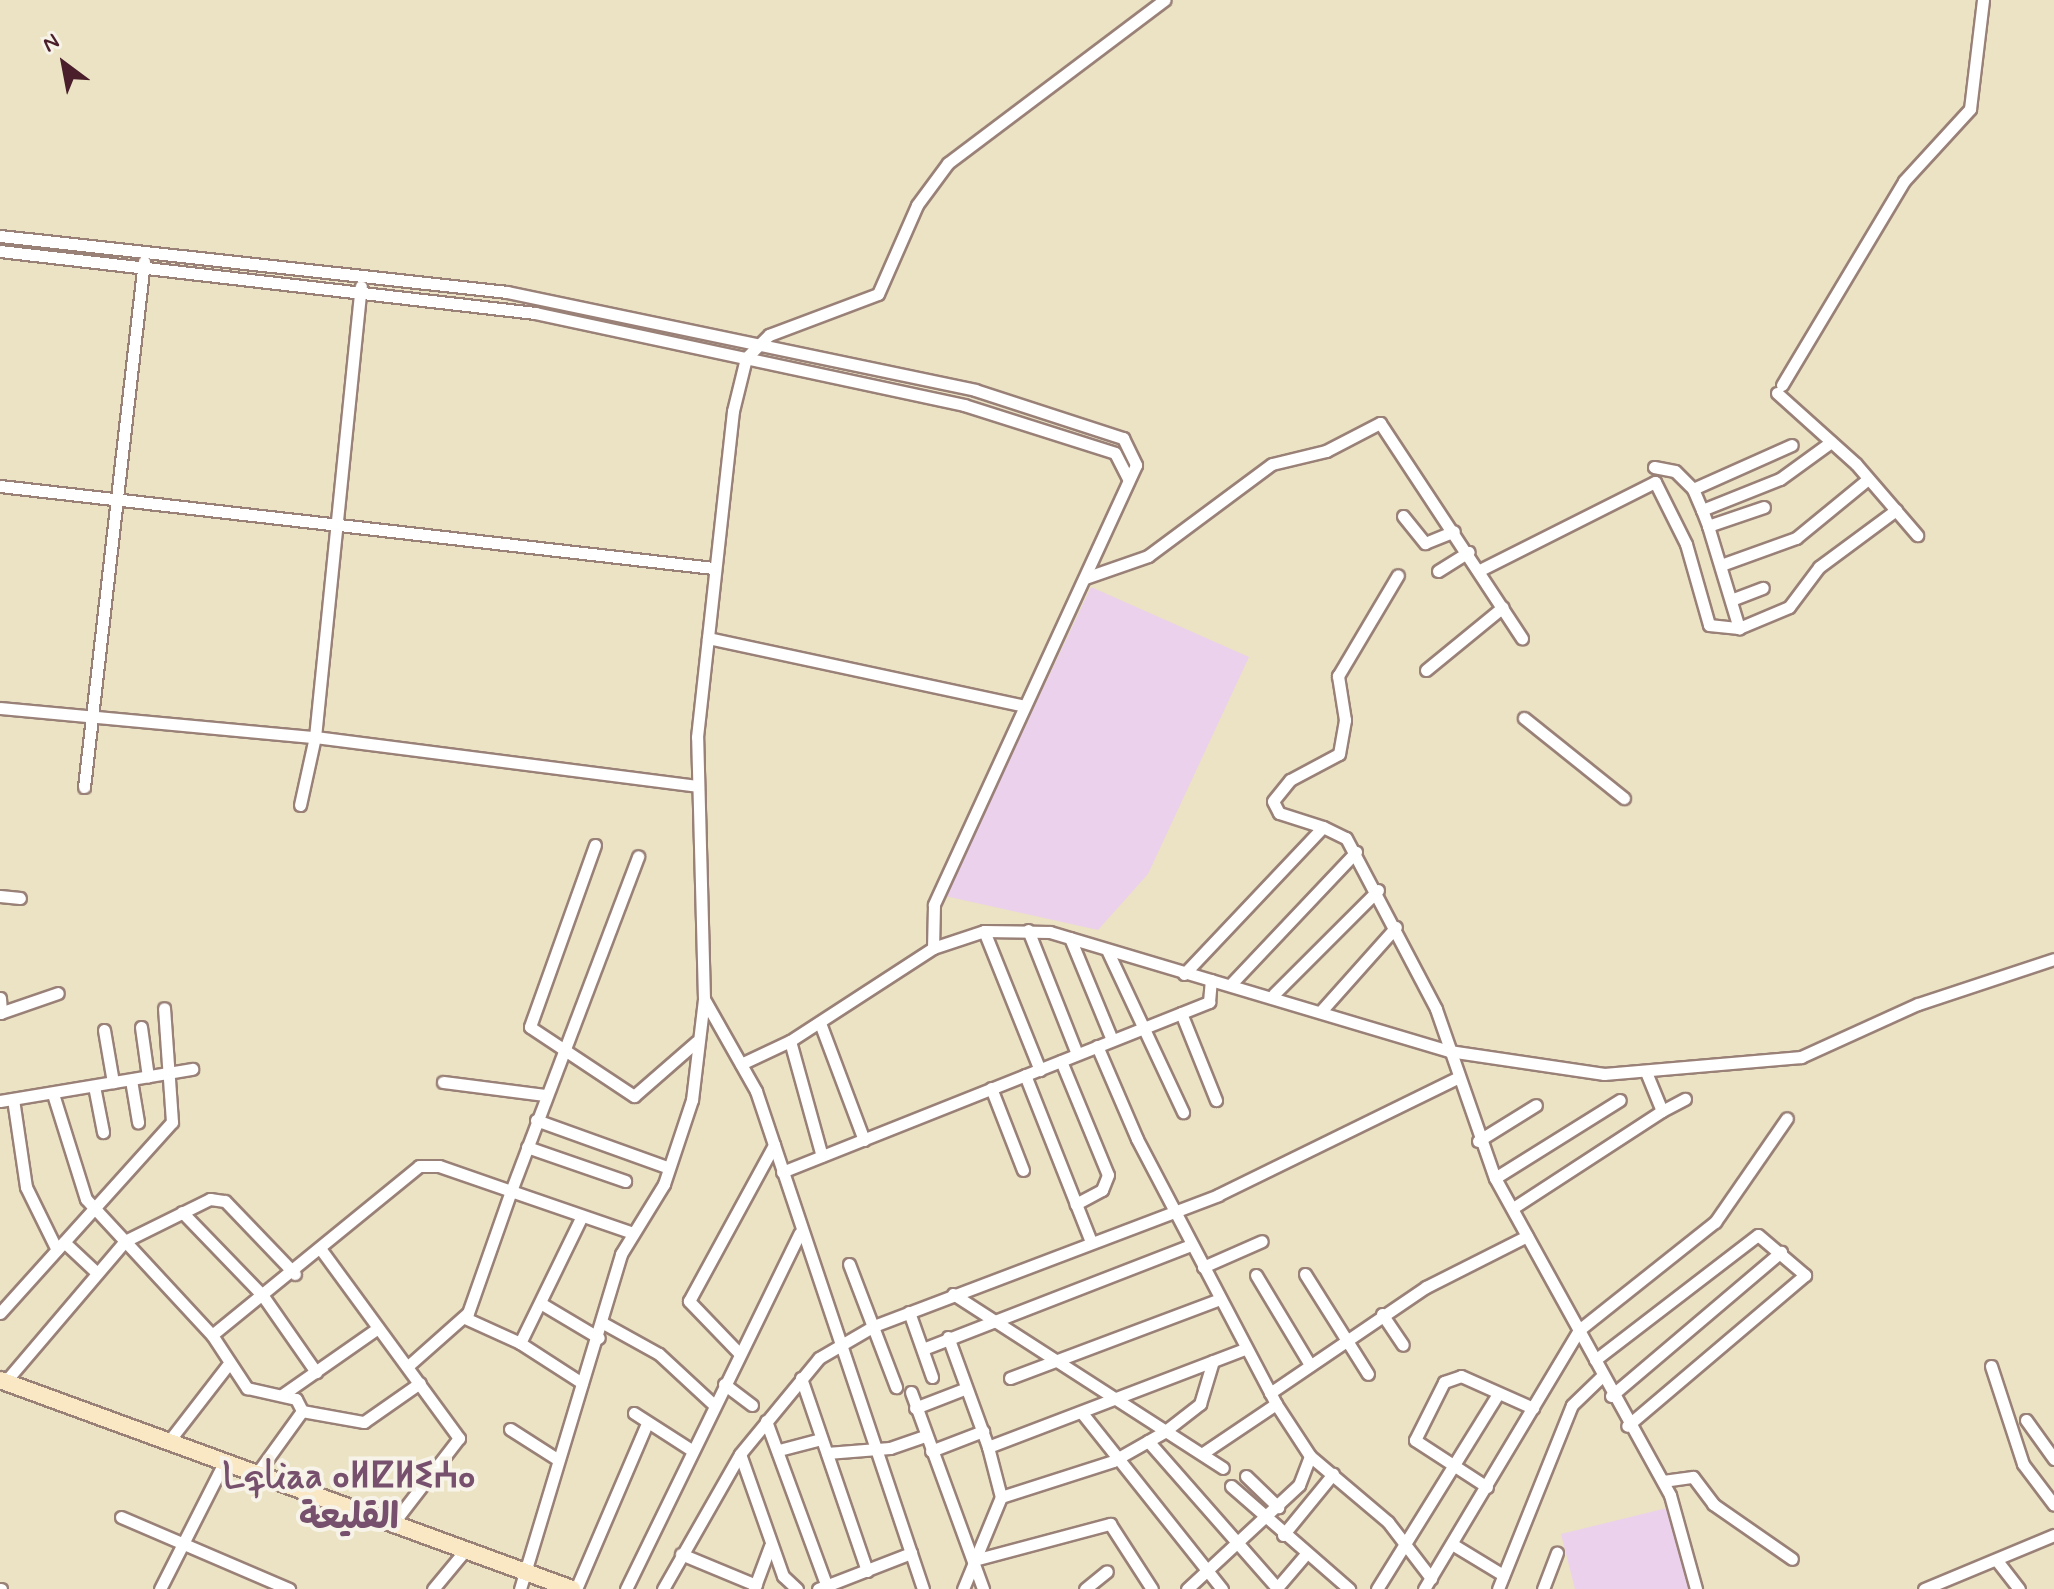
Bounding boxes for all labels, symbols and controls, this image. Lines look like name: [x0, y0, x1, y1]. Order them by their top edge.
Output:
north arrow: [24, 24, 104, 104]
text: N: [38, 28, 65, 59]
district label: Lqliaa ⴰⵍⵇⵍⵉⵄⴰ القليعة: [223, 1455, 475, 1540]

